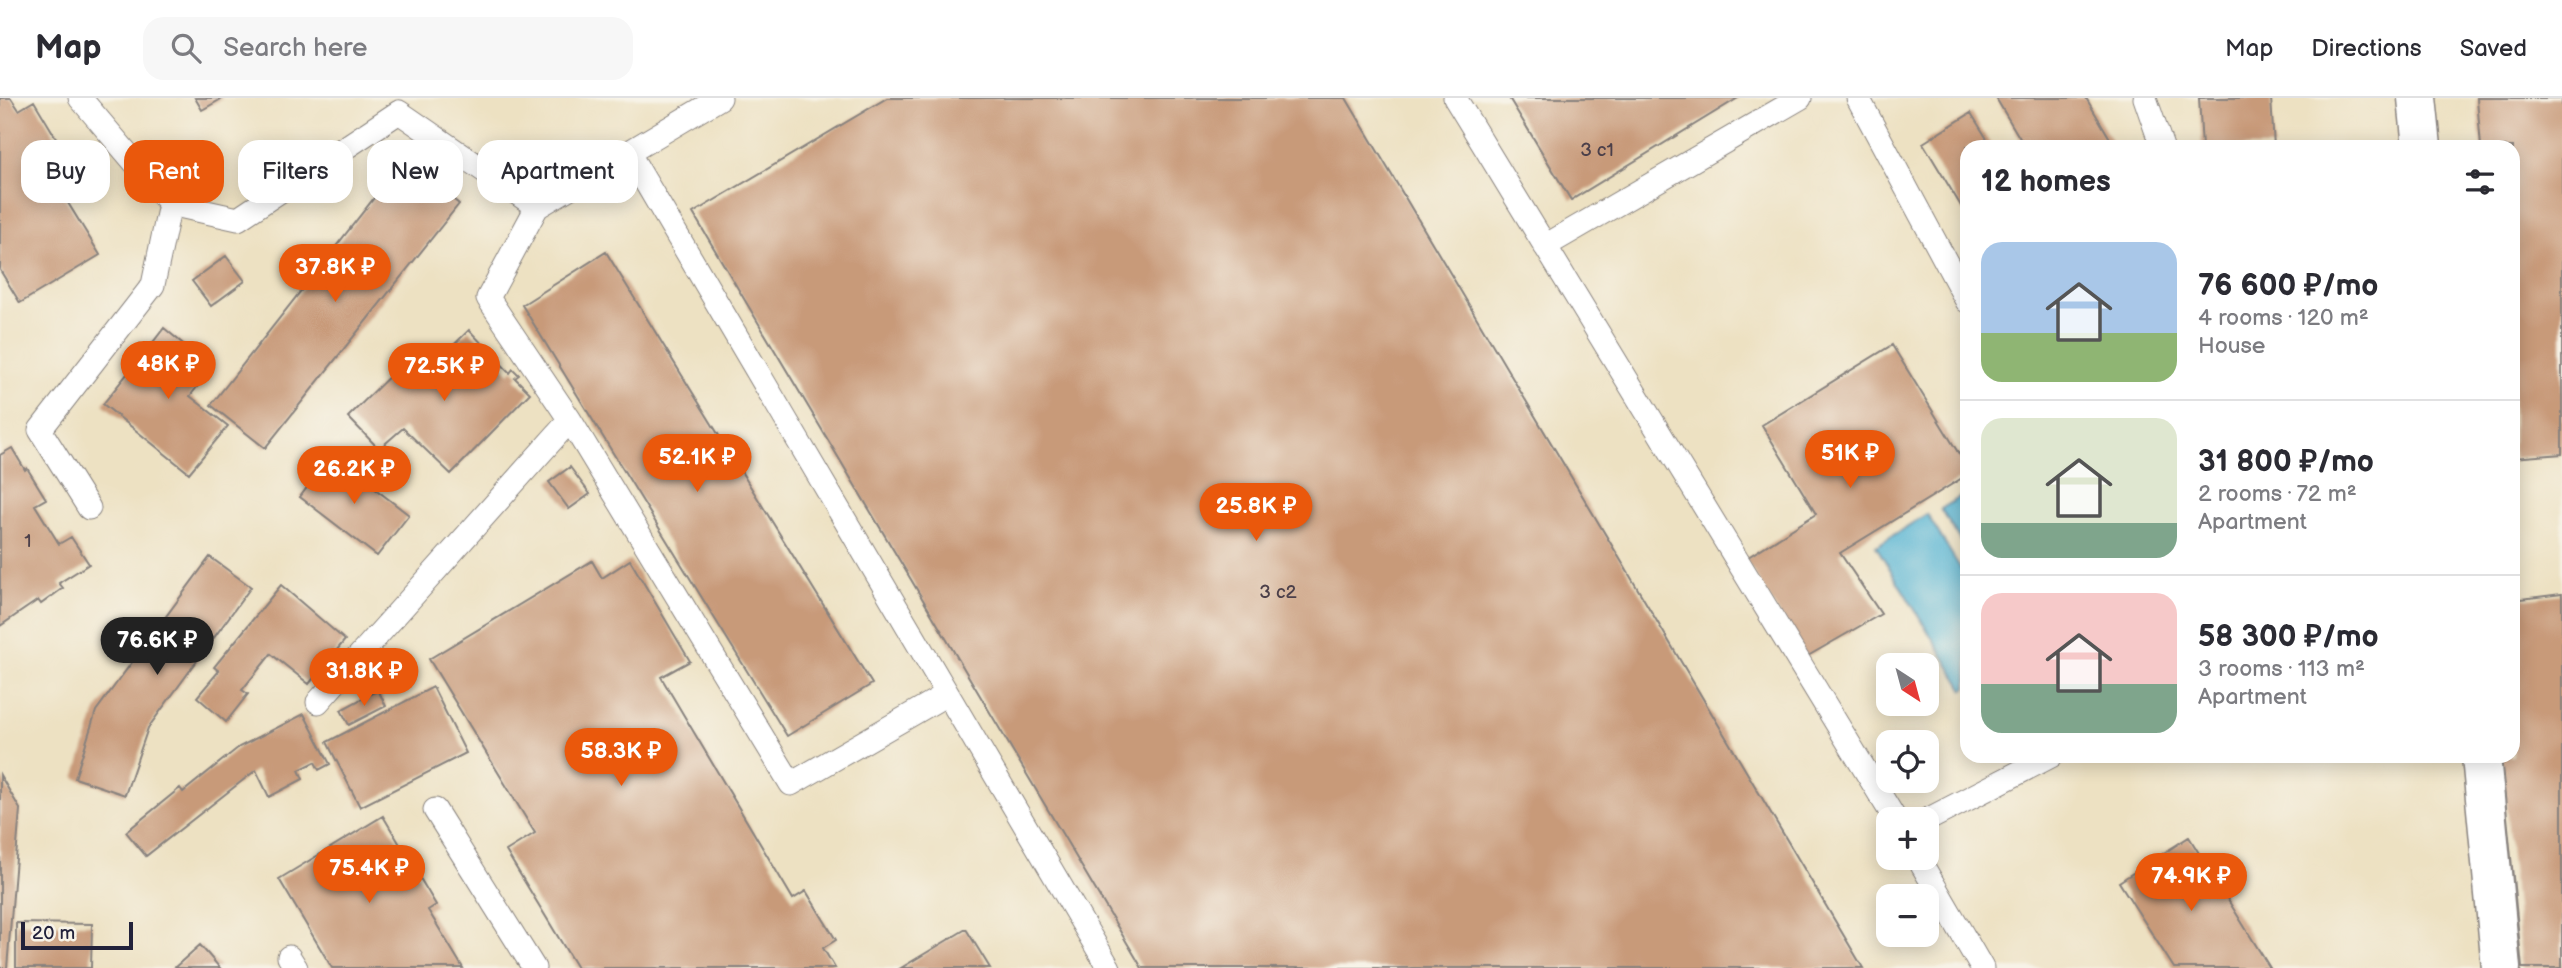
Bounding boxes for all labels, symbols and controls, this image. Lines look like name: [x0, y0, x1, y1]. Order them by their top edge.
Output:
search box: [143, 17, 633, 80]
text: Map: [35, 28, 101, 68]
icon: search: [167, 29, 205, 67]
text: Search here: [223, 33, 367, 64]
text: Map: [2225, 34, 2273, 63]
text: Directions: [2311, 34, 2422, 63]
text: Saved: [2460, 34, 2527, 63]
house number: 3 с1: [1580, 139, 1614, 162]
chip: Buy: [21, 140, 110, 203]
chip: Rent: [124, 140, 224, 203]
chip: Filters: [238, 140, 353, 203]
chip: New: [367, 140, 463, 203]
chip: Apartment: [477, 140, 638, 203]
icon: filters: [2461, 163, 2499, 201]
text: 12 homes: [1981, 164, 2111, 200]
pin: 37.8K ₽: [270, 244, 400, 304]
text: 37.8K ₽: [295, 253, 375, 281]
text: 76 600 ₽/mo: [2198, 268, 2378, 304]
icon: home: [2037, 270, 2121, 354]
text: 4 rooms · 120 m²: [2198, 304, 2369, 332]
text: House: [2198, 332, 2265, 360]
pin: 48K ₽: [119, 342, 217, 401]
pin: 72.5K ₽: [379, 344, 509, 403]
text: 48K ₽: [137, 350, 199, 378]
text: 72.5K ₽: [404, 352, 484, 380]
pin: 51K ₽: [1801, 430, 1899, 490]
pin: 52.1K ₽: [632, 434, 762, 494]
text: 51K ₽: [1821, 439, 1879, 467]
text: 52.1K ₽: [658, 443, 736, 471]
text: 31 800 ₽/mo: [2198, 444, 2374, 480]
pin: 26.2K ₽: [289, 446, 419, 506]
icon: home: [2037, 446, 2121, 530]
text: 26.2K ₽: [313, 455, 395, 483]
text: 2 rooms · 72 m²: [2198, 480, 2357, 508]
pin: 25.8K ₽: [1191, 484, 1321, 543]
text: 25.8K ₽: [1215, 492, 1297, 520]
text: Apartment: [2198, 508, 2307, 536]
house number: 1: [24, 530, 32, 553]
house number: 3 с2: [1259, 581, 1297, 604]
pin: 76.6K ₽: [92, 618, 222, 677]
text: 58 300 ₽/mo: [2198, 619, 2379, 655]
icon: home: [2037, 621, 2121, 705]
text: 76.6K ₽: [117, 626, 197, 654]
pin: 31.8K ₽: [299, 648, 429, 708]
north arrow: [1876, 653, 1939, 716]
map controls: [1876, 653, 1939, 947]
text: 3 rooms · 113 m²: [2198, 655, 2365, 683]
text: 31.8K ₽: [325, 657, 403, 685]
text: Apartment: [2198, 683, 2307, 711]
pin: 58.3K ₽: [556, 728, 686, 788]
button: locate: [1876, 730, 1939, 793]
text: 58.3K ₽: [581, 737, 661, 765]
button: +: [1876, 807, 1939, 870]
pin: 75.4K ₽: [304, 846, 434, 905]
text: 75.4K ₽: [329, 854, 409, 882]
pin: 74.9K ₽: [2126, 854, 2256, 913]
text: 74.9K ₽: [2151, 862, 2231, 890]
button: −: [1876, 884, 1939, 947]
scale bar: [21, 919, 133, 951]
text: 20 m: [32, 922, 75, 945]

